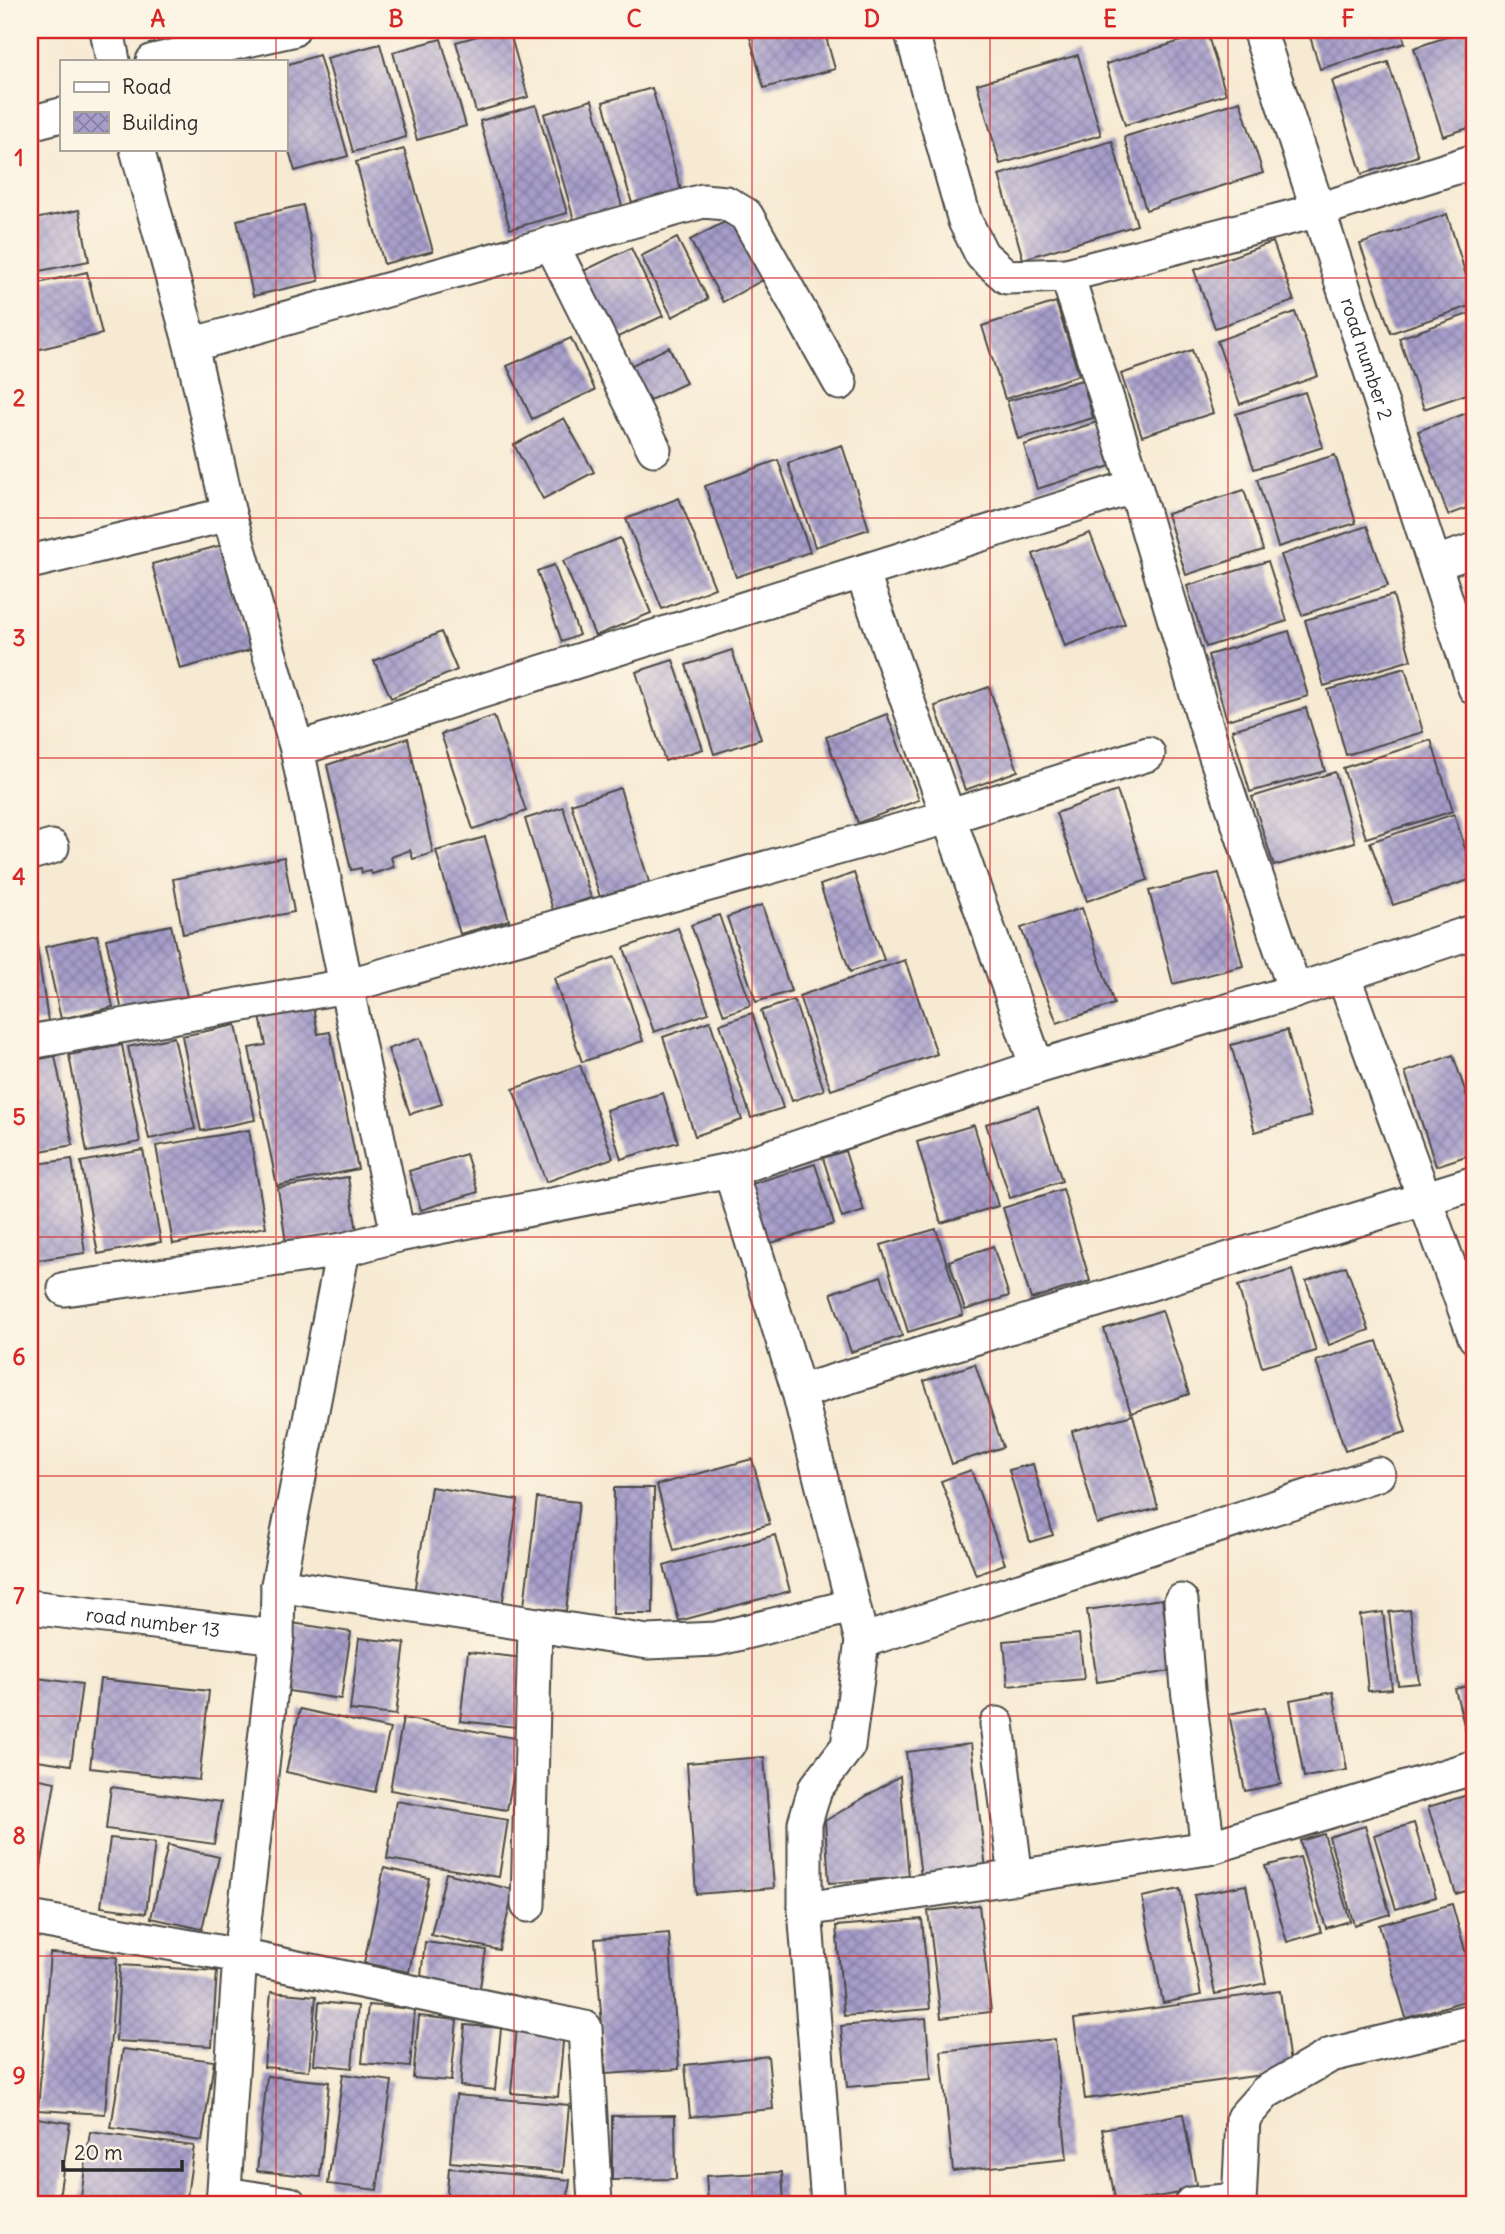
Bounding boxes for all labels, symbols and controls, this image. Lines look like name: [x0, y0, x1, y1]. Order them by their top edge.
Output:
text: A: [151, 4, 166, 33]
text: B: [388, 4, 404, 33]
text: C: [626, 4, 642, 33]
text: D: [864, 4, 880, 33]
text: E: [1103, 4, 1117, 33]
text: F: [1341, 4, 1355, 33]
legend: [60, 60, 287, 150]
text: Road: [122, 73, 171, 100]
text: Building: [122, 109, 198, 136]
text: 1: [14, 143, 24, 172]
street label: road number 2: [1336, 295, 1398, 423]
text: 2: [13, 383, 26, 412]
text: 3: [12, 623, 26, 652]
text: 4: [12, 862, 26, 891]
text: 5: [12, 1102, 26, 1131]
text: 6: [12, 1342, 26, 1371]
text: 7: [13, 1581, 25, 1610]
street label: road number 13: [85, 1602, 221, 1642]
text: 8: [12, 1821, 26, 1850]
text: 9: [12, 2061, 26, 2090]
scale bar: [63, 2129, 182, 2173]
text: 20 m: [74, 2139, 123, 2166]

